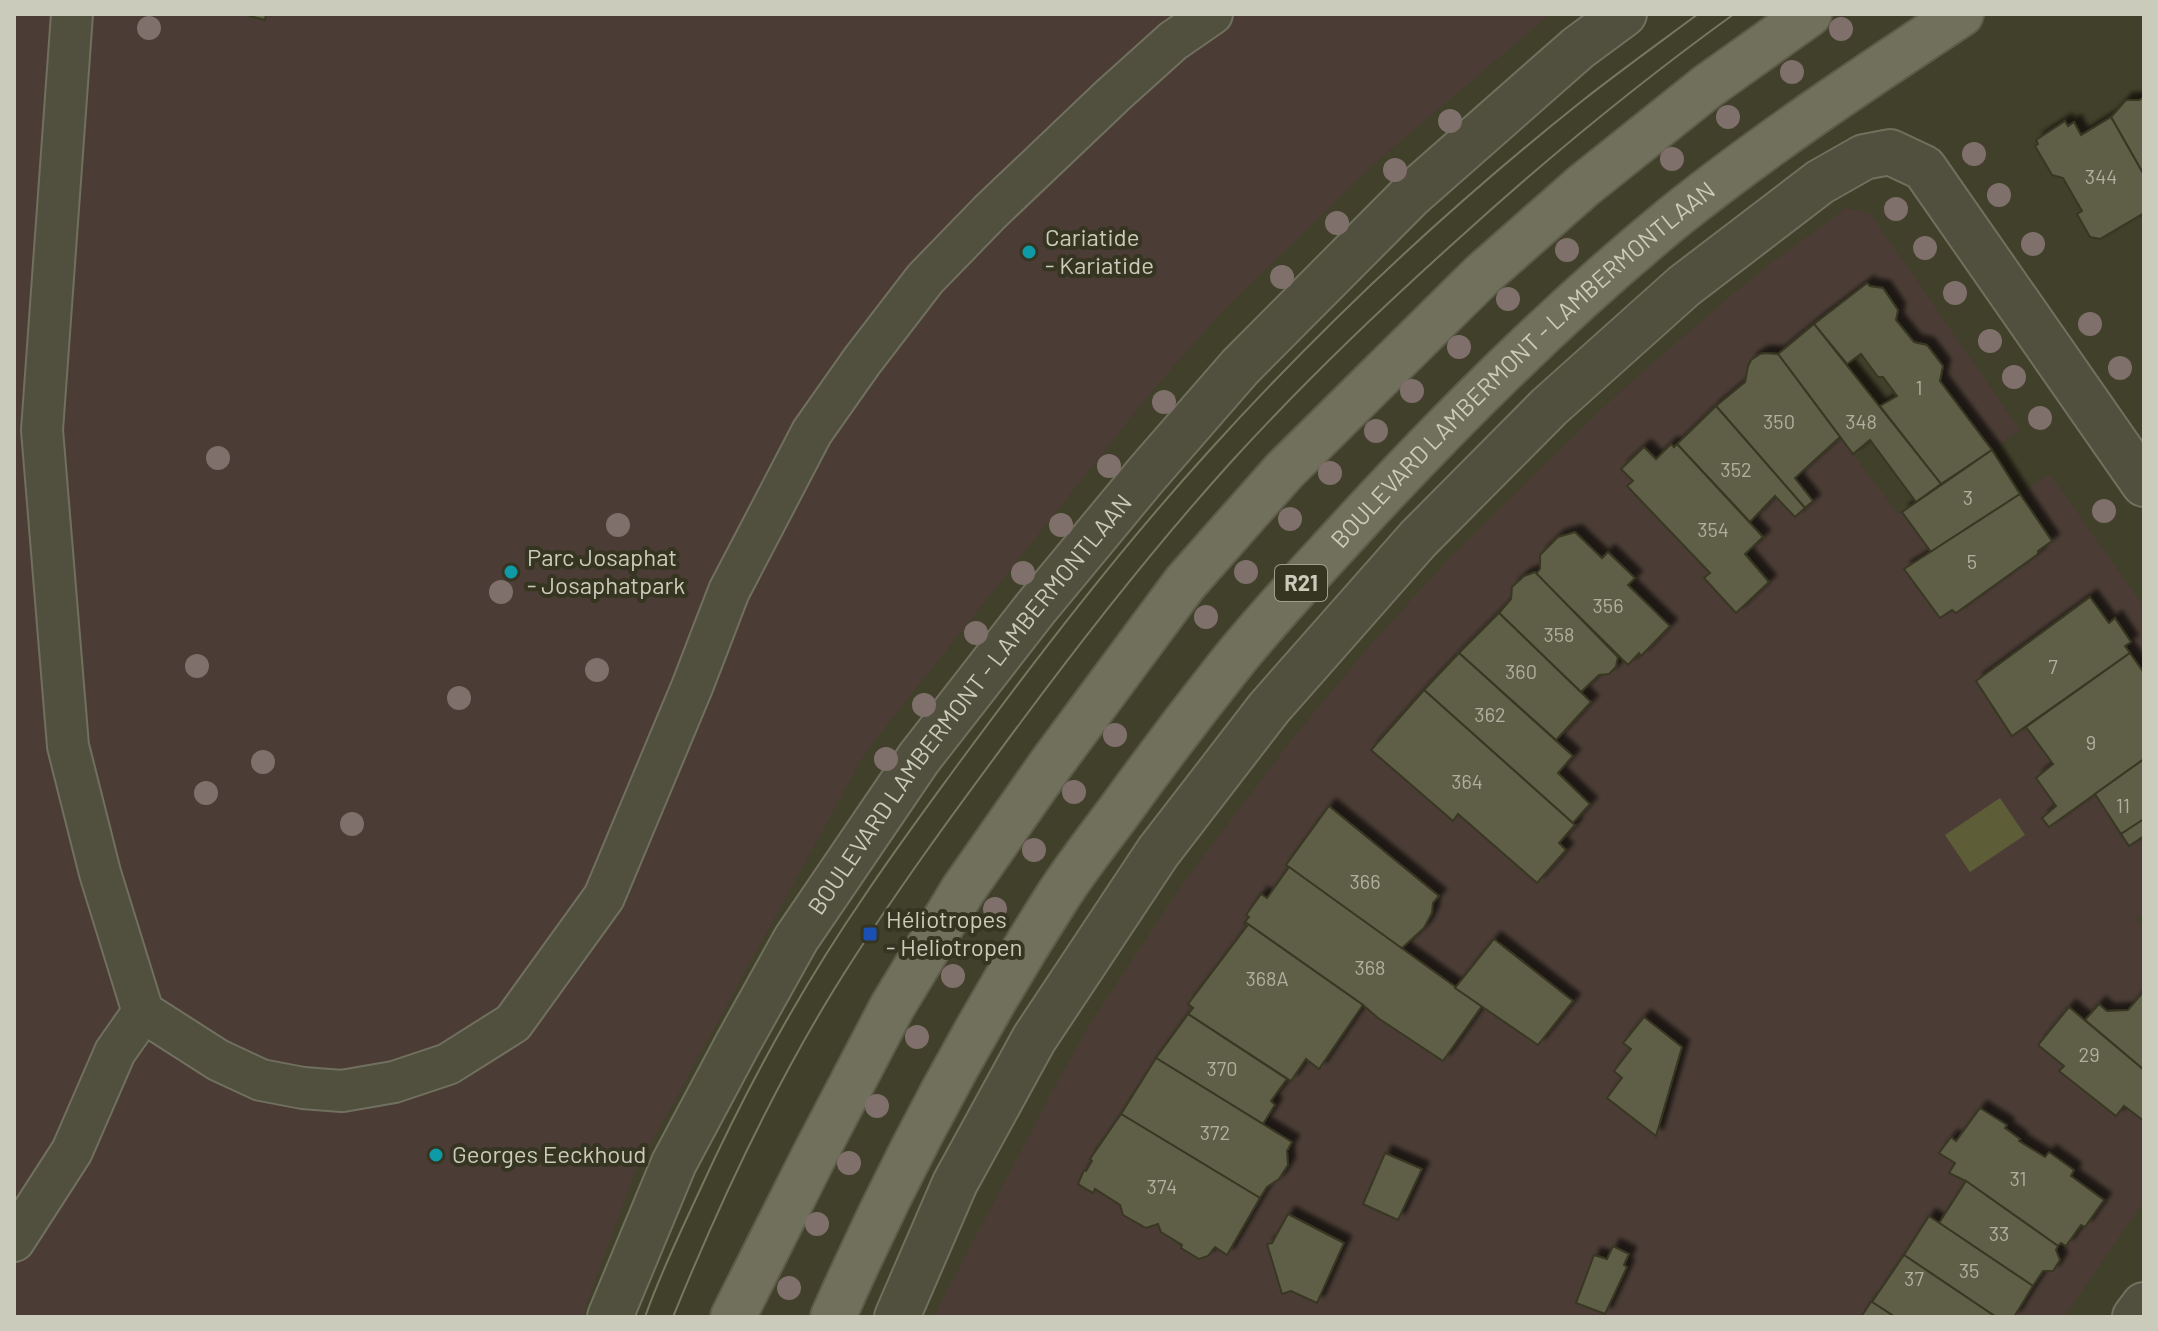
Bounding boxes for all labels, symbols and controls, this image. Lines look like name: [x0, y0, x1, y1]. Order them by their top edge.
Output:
house number: 344: [2085, 164, 2117, 188]
street label: BOULEVARD LAMBERMONT - LAMBERMONTLAAN: [1324, 175, 1720, 553]
place label: Cariatide - Kariatide: [1045, 222, 1154, 279]
marker: Cariatide - Kariatide: [1020, 243, 1038, 261]
house number: 1: [1916, 375, 1923, 399]
house number: 350: [1763, 409, 1795, 433]
house number: 348: [1845, 409, 1877, 433]
house number: 352: [1720, 457, 1752, 481]
house number: 3: [1963, 485, 1973, 509]
street label: BOULEVARD LAMBERMONT - LAMBERMONTLAAN: [801, 488, 1137, 919]
house number: 354: [1697, 517, 1729, 541]
place label: Parc Josaphat - Josaphatpark: [527, 542, 685, 599]
house number: 5: [1967, 549, 1977, 573]
marker: Parc Josaphat - Josaphatpark: [502, 563, 520, 581]
road number: R21: [1275, 565, 1327, 601]
house number: 356: [1593, 593, 1623, 617]
house number: 358: [1544, 622, 1575, 646]
house number: 7: [2048, 654, 2058, 678]
house number: 360: [1505, 659, 1537, 683]
house number: 362: [1474, 702, 1506, 726]
house number: 9: [2086, 730, 2096, 754]
house number: 364: [1451, 769, 1483, 793]
house number: 11: [2116, 793, 2130, 817]
house number: 366: [1350, 869, 1380, 893]
place label: Héliotropes - Heliotropen: [886, 904, 1023, 961]
marker: Héliotropes - Heliotropen: [861, 925, 879, 943]
house number: 368: [1354, 955, 1386, 979]
house number: 368A: [1245, 966, 1289, 990]
house number: 29: [2078, 1042, 2100, 1066]
house number: 370: [1206, 1056, 1238, 1080]
house number: 372: [1200, 1120, 1230, 1144]
place label: Georges Eeckhoud: [452, 1139, 646, 1168]
marker: Georges Eeckhoud: [427, 1146, 445, 1164]
house number: 31: [2009, 1166, 2027, 1190]
house number: 374: [1147, 1174, 1177, 1198]
house number: 33: [1989, 1221, 2009, 1245]
house number: 35: [1959, 1258, 1979, 1282]
house number: 37: [1904, 1266, 1924, 1290]

